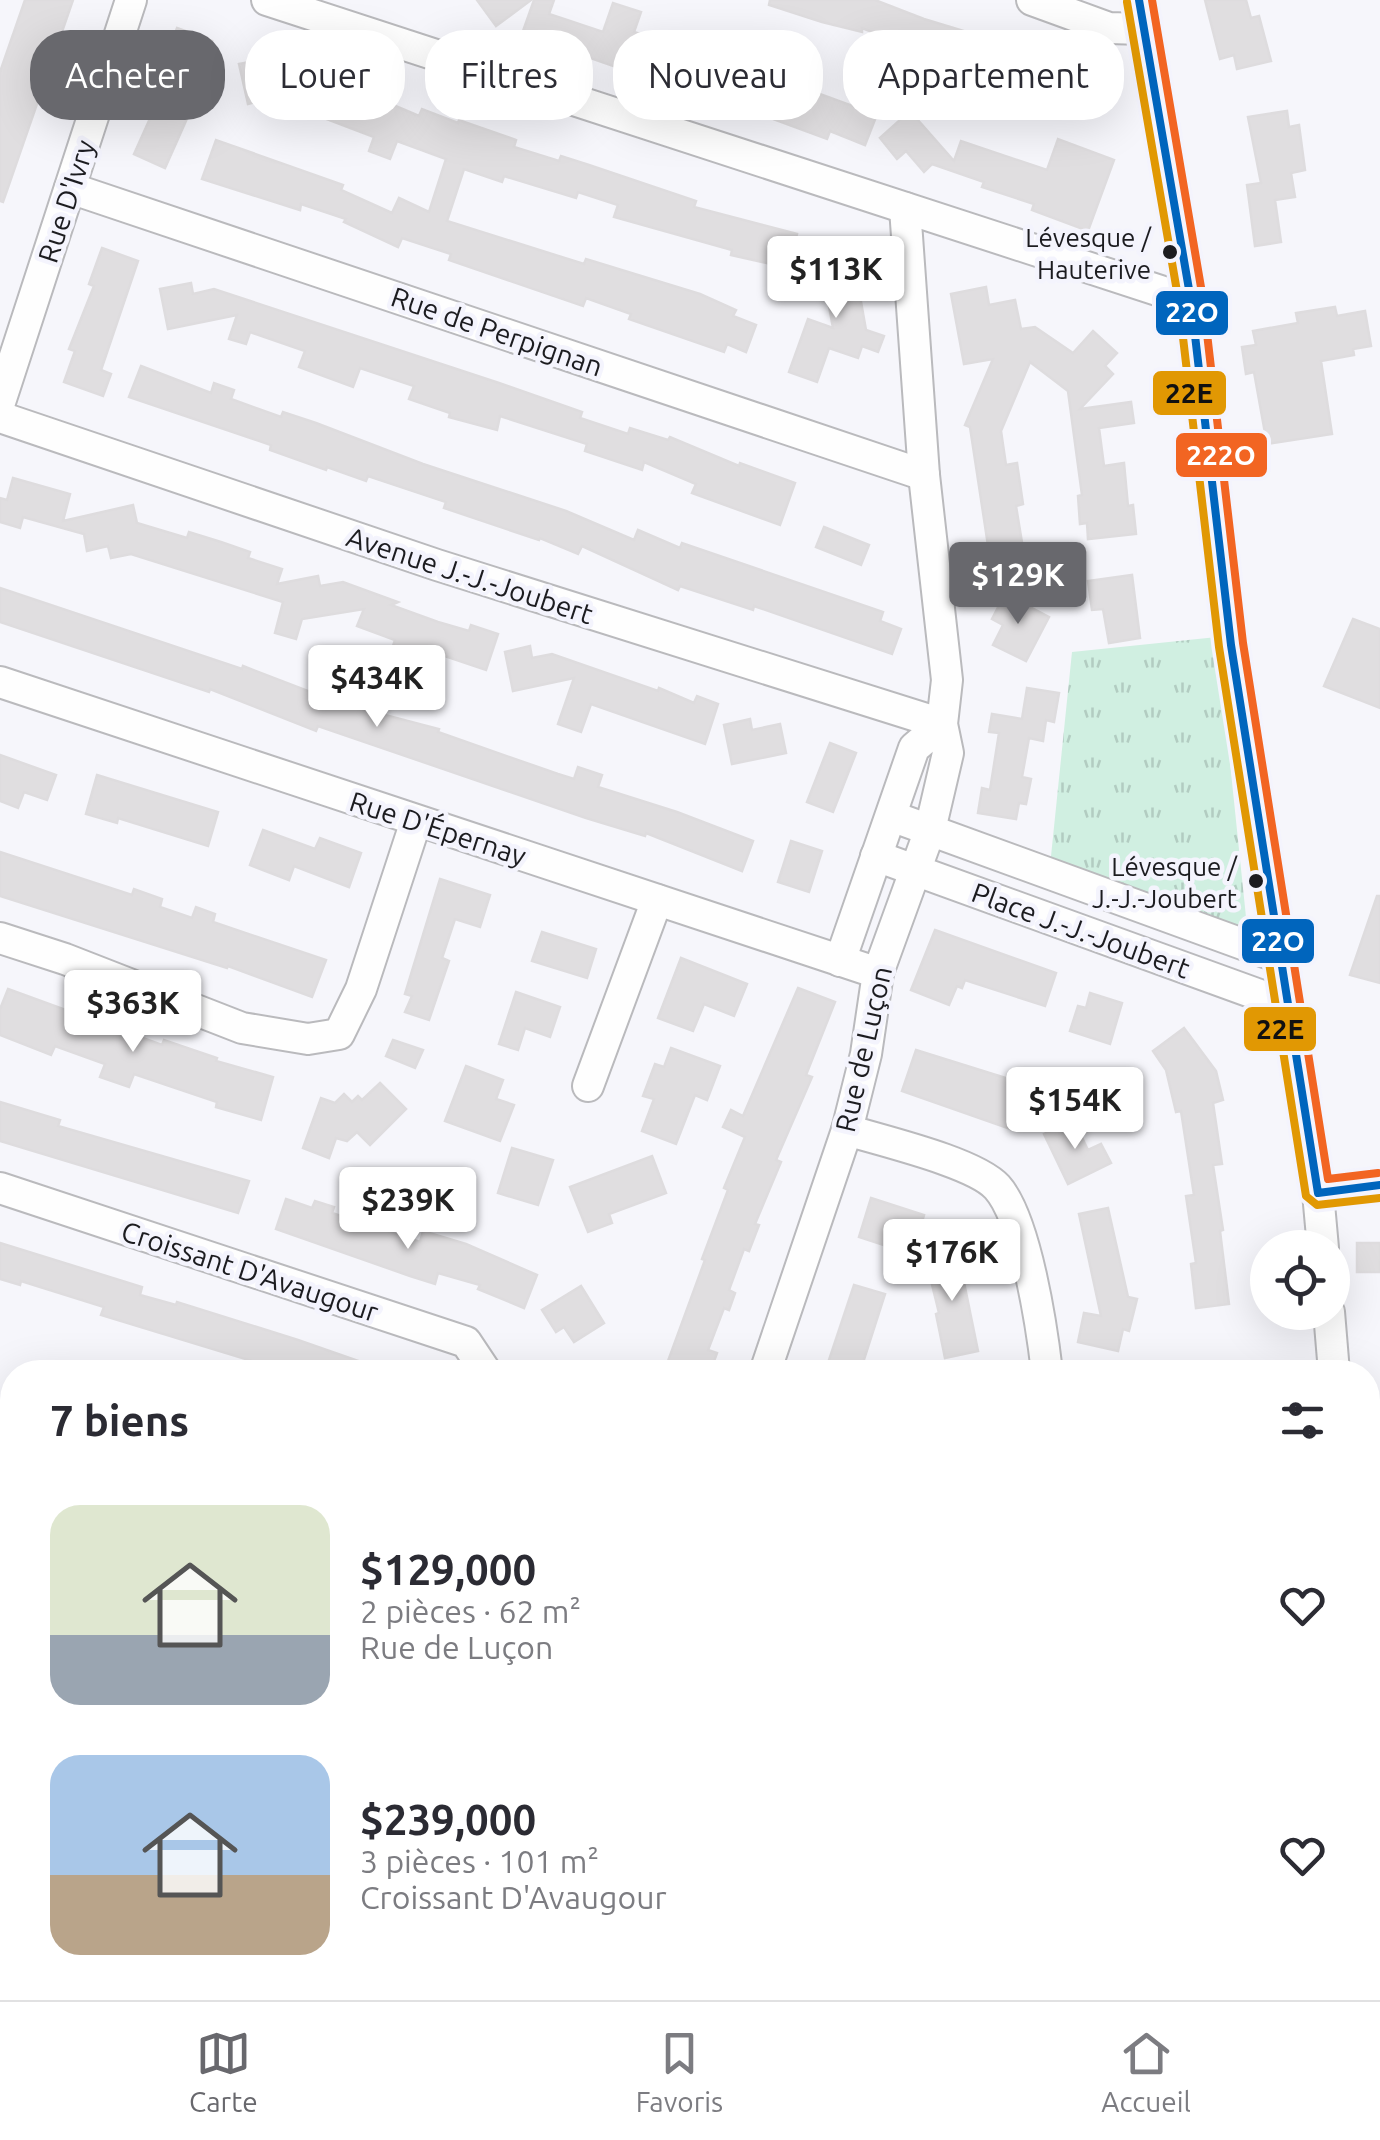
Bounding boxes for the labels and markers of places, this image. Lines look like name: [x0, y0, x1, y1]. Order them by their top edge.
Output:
place label: Lévesque / Hauterive: [1025, 223, 1152, 284]
pin: $113K: [766, 236, 906, 321]
marker: Lévesque / Hauterive: [1160, 242, 1180, 262]
pin: $129K: [948, 542, 1088, 627]
pin: $434K: [307, 645, 447, 730]
place label: Lévesque / J.-J.-Joubert: [1092, 852, 1238, 913]
marker: Lévesque / J.-J.-Joubert: [1246, 871, 1266, 891]
pin: $363K: [63, 970, 203, 1055]
pin: $154K: [1005, 1067, 1145, 1152]
pin: $239K: [338, 1167, 478, 1252]
pin: $176K: [882, 1219, 1022, 1304]

